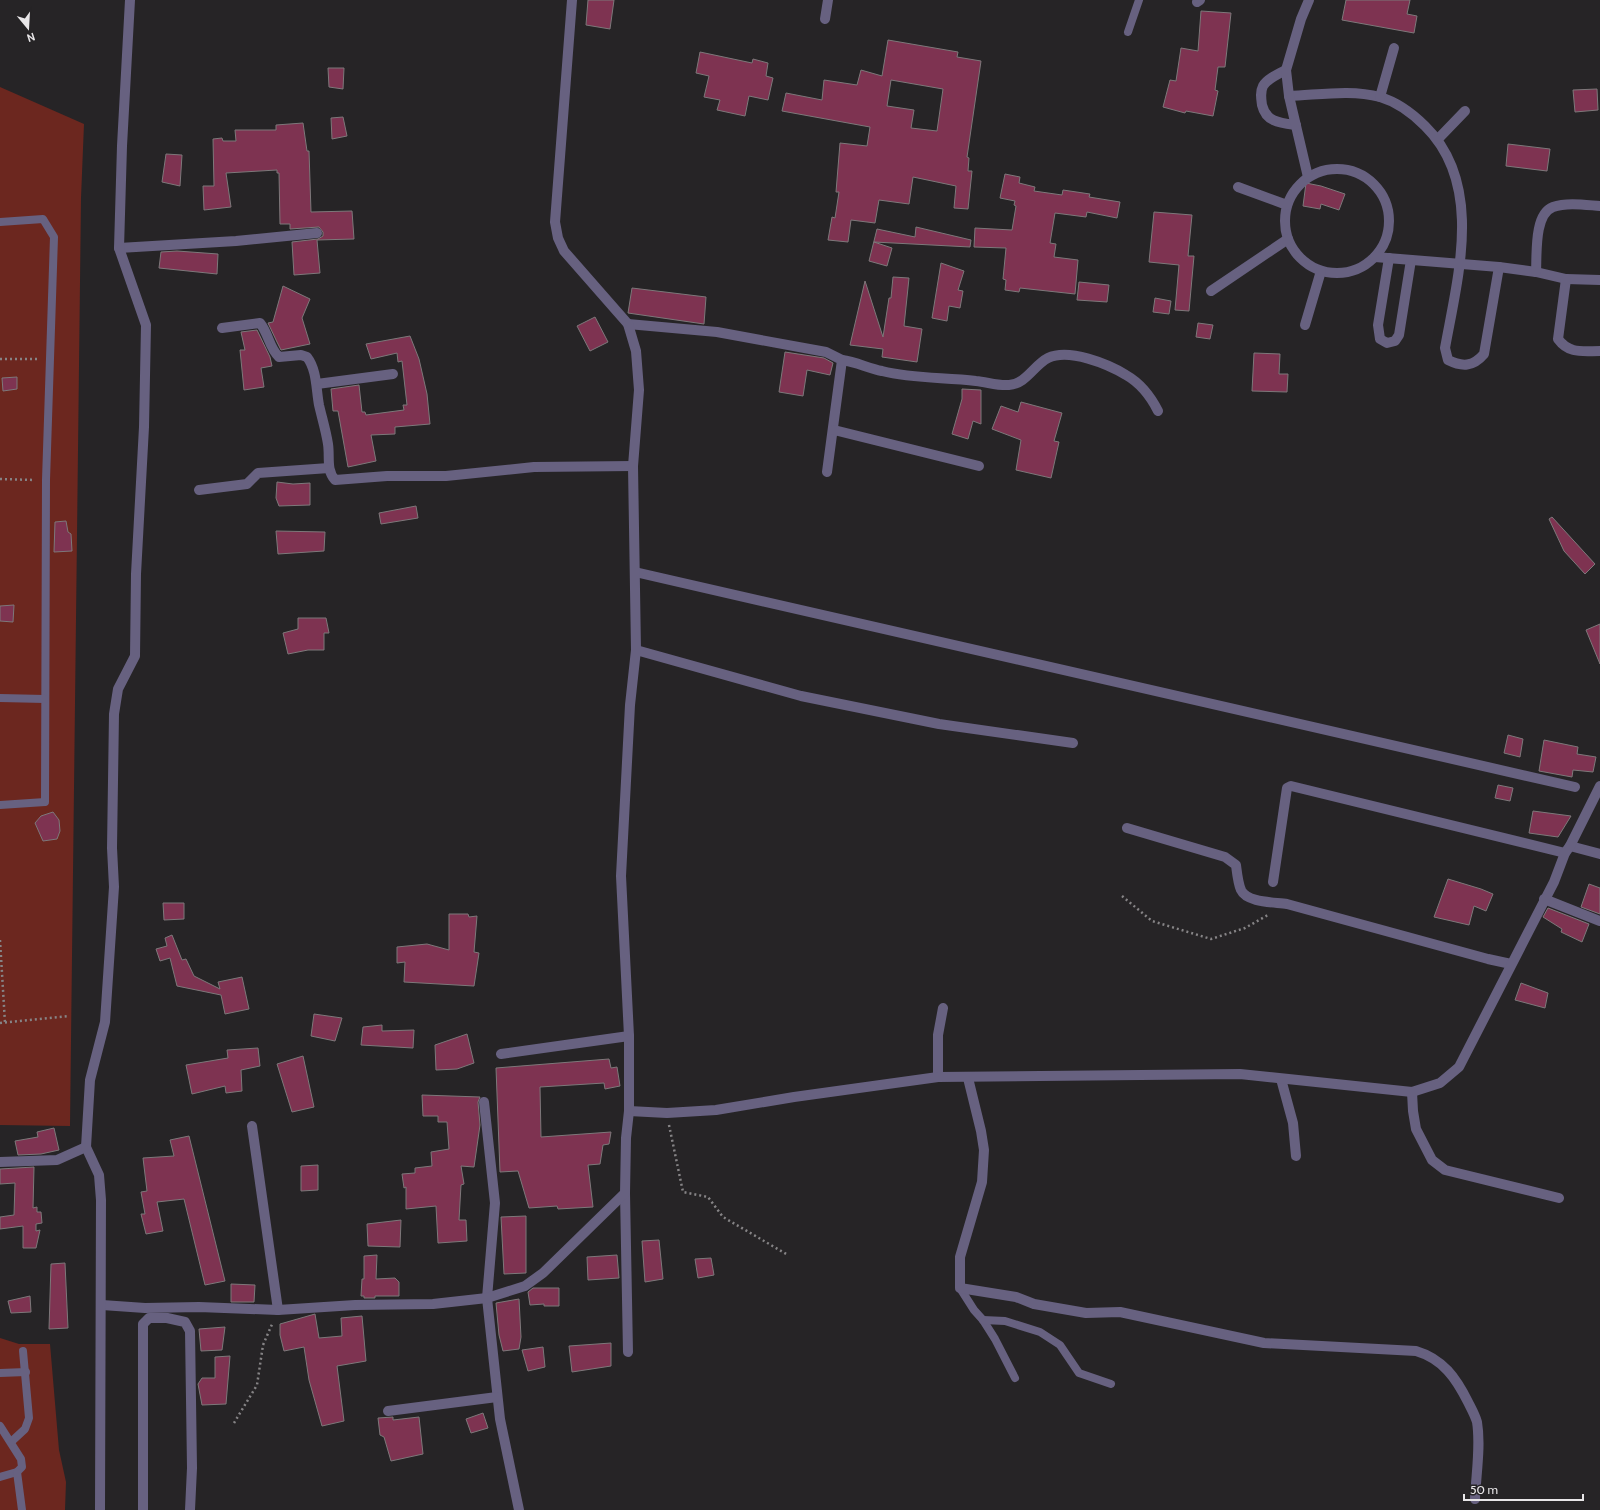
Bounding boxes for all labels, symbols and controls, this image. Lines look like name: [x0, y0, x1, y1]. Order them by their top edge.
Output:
north arrow: [8, 8, 48, 48]
text: N: [25, 30, 37, 45]
scale bar: [1464, 1476, 1583, 1502]
text: 50 m: [1470, 1482, 1498, 1497]

